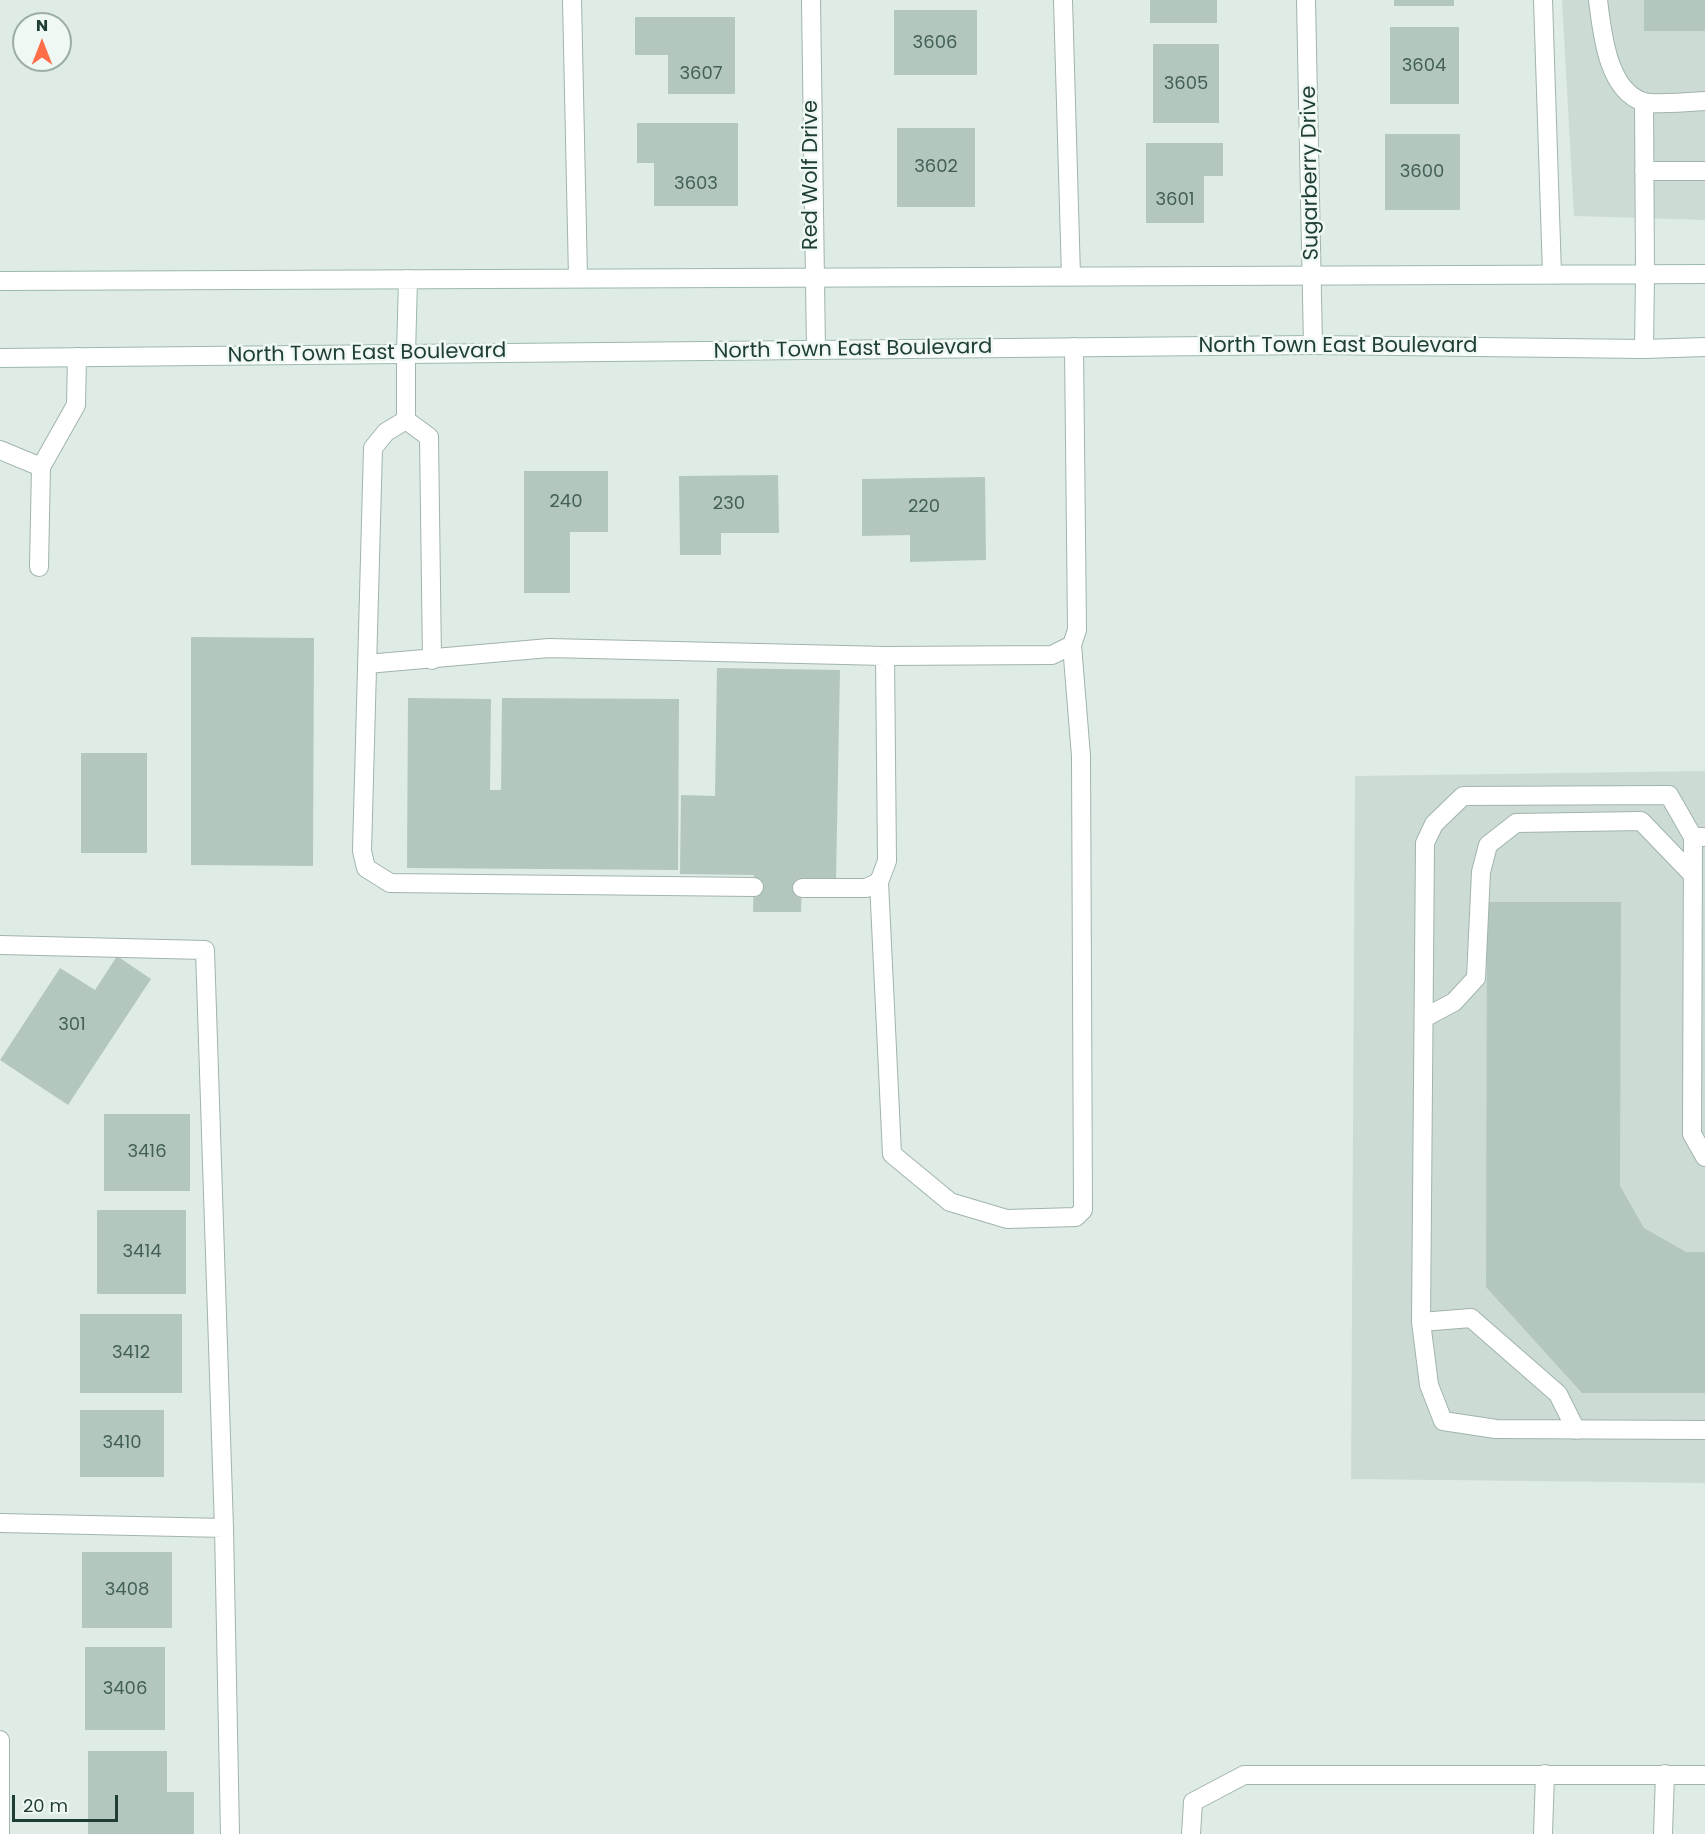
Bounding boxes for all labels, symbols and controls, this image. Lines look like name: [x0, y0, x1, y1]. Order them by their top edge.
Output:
north arrow: [12, 12, 72, 72]
text: N: [36, 14, 48, 37]
house number: 3606: [913, 32, 957, 54]
house number: 3604: [1402, 55, 1446, 77]
house number: 3607: [679, 63, 723, 85]
house number: 3605: [1164, 73, 1208, 95]
street label: Sugarberry Drive: [1297, 85, 1325, 261]
street label: Red Wolf Drive: [799, 100, 825, 250]
house number: 3602: [914, 156, 958, 178]
house number: 3600: [1400, 161, 1444, 183]
house number: 3603: [674, 173, 718, 195]
house number: 3601: [1155, 189, 1195, 211]
street label: North Town East Boulevard: [1199, 334, 1477, 360]
street label: North Town East Boulevard: [713, 335, 993, 365]
street label: North Town East Boulevard: [227, 339, 507, 369]
house number: 240: [550, 491, 582, 513]
house number: 230: [713, 493, 745, 515]
house number: 220: [908, 496, 940, 518]
house number: 301: [58, 1014, 86, 1036]
house number: 3416: [127, 1141, 167, 1163]
house number: 3414: [122, 1241, 162, 1263]
house number: 3412: [112, 1342, 150, 1364]
house number: 3410: [103, 1432, 141, 1454]
house number: 3408: [105, 1579, 149, 1601]
house number: 3406: [103, 1678, 147, 1700]
scale bar: [15, 1783, 122, 1821]
text: 20 m: [23, 1793, 68, 1818]

